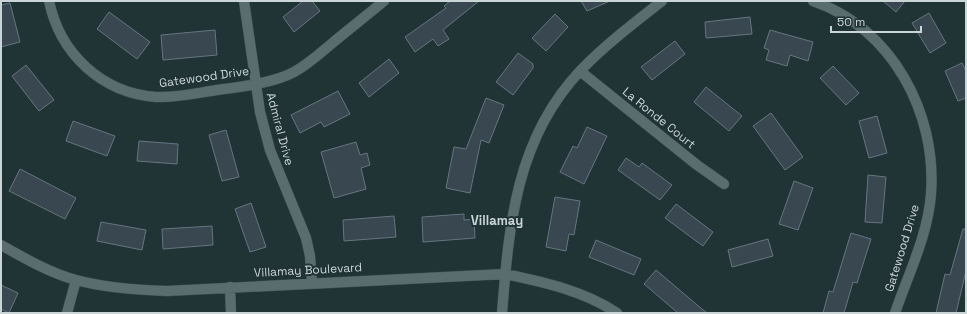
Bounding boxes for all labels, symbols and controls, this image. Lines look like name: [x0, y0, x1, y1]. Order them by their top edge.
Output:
scale bar: [831, 8, 921, 34]
text: 50 m: [837, 14, 865, 30]
street label: Gatewood Drive: [158, 63, 250, 91]
street label: La Ronde Court: [619, 84, 699, 152]
street label: Admiral Drive: [263, 91, 297, 167]
street label: Gatewood Drive: [881, 202, 923, 294]
district label: Villamay: [471, 212, 523, 229]
street label: Villamay Boulevard: [253, 259, 363, 281]

